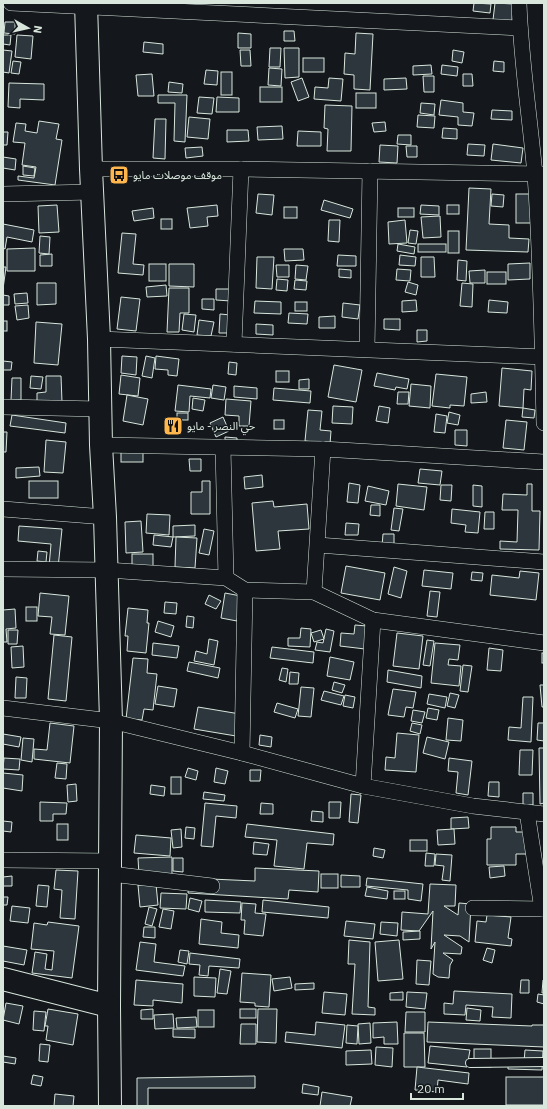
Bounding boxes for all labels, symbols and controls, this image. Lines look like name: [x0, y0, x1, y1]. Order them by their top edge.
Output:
north arrow: [8, 8, 48, 48]
text: N: [30, 24, 45, 34]
bus stop icon: موقف موصلات مايو: [108, 164, 130, 186]
place label: موقف موصلات مايو: [133, 168, 222, 182]
restaurant icon: حي النصر - مايو: [162, 415, 184, 437]
place label: حي النصر - مايو: [187, 419, 256, 436]
scale bar: [411, 1075, 463, 1101]
text: 20 m: [417, 1081, 445, 1096]

